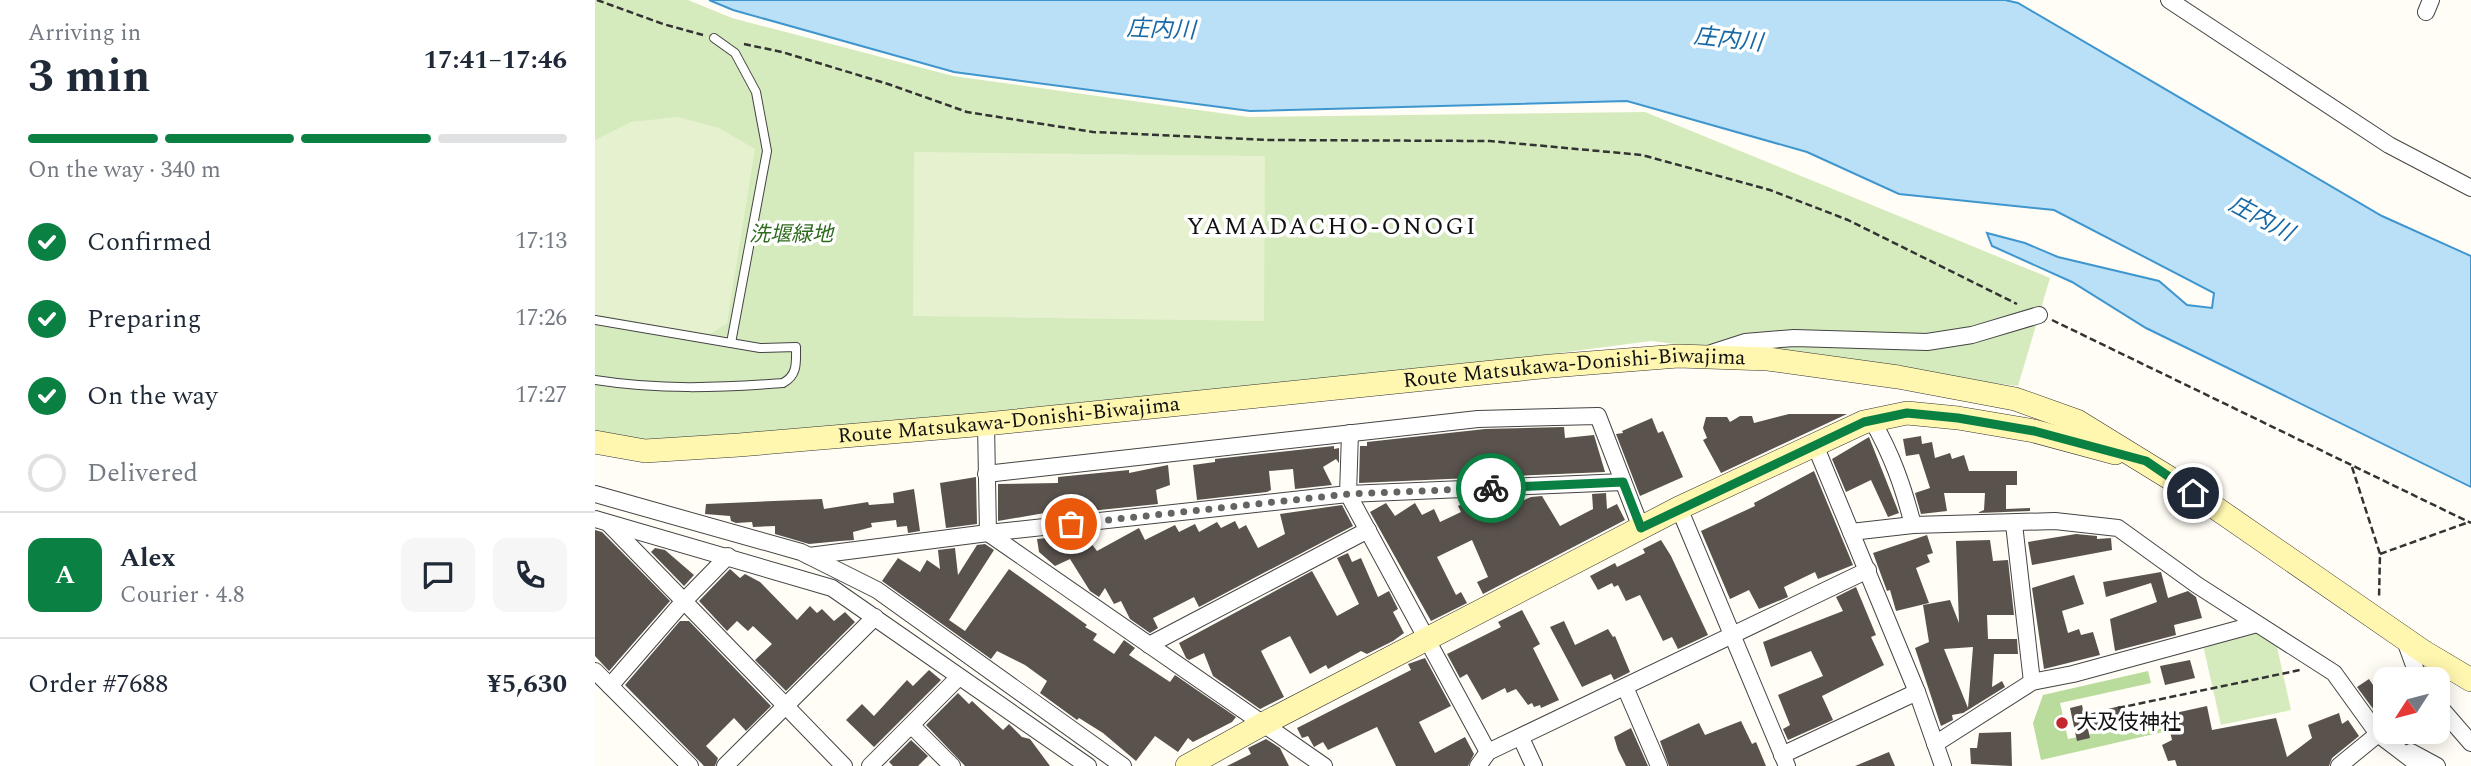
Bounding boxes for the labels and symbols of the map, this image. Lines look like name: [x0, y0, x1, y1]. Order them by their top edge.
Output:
water label: 庄内川: [1126, 11, 1199, 49]
water label: 庄内川: [1692, 19, 1767, 61]
water label: 庄内川: [2222, 187, 2302, 252]
district label: YAMADACHO-ONOGI: [1187, 209, 1477, 245]
park label: 洗堰緑地: [749, 219, 835, 251]
street label: Route Matsukawa-Donishi-Biwajima: [1401, 340, 1747, 397]
street label: Route Matsukawa-Donishi-Biwajima: [836, 388, 1182, 453]
courier: [1456, 453, 1526, 523]
pin: [2163, 463, 2223, 523]
pin: [1041, 494, 1101, 554]
north arrow: [2373, 667, 2450, 744]
place label: 大及伎神社: [2076, 707, 2181, 739]
marker: 大及伎神社: [2054, 715, 2070, 731]

